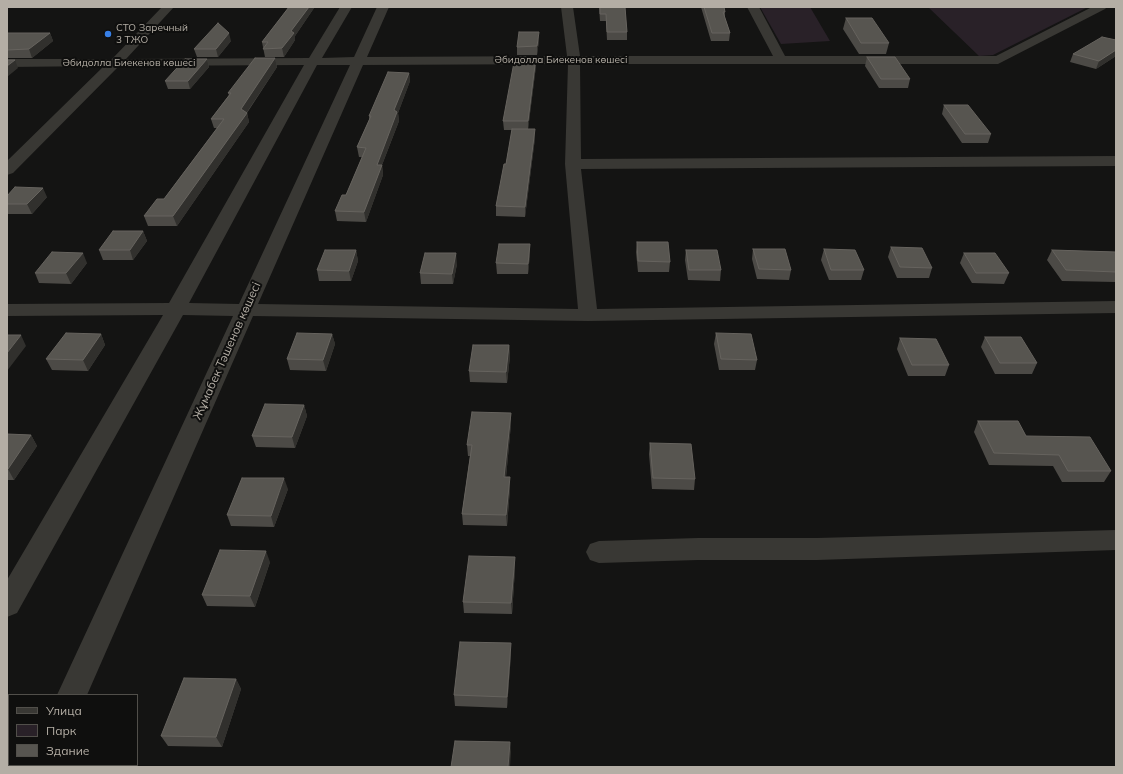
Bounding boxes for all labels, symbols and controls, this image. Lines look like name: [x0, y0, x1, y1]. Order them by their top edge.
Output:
place label: СТО Заречный 3 ТЖО: [116, 22, 188, 46]
marker: СТО Заречный 3 ТЖО: [103, 29, 113, 39]
street label: Әбидолла Биекенов көшесі: [494, 54, 628, 66]
street label: Әбидолла Биекенов көшесі: [62, 57, 196, 69]
street label: Жұмабек Тәшенов көшесі: [190, 280, 264, 422]
legend: [8, 694, 138, 766]
text: Улица: [46, 703, 82, 718]
text: Парк: [46, 723, 76, 738]
text: Здание: [46, 743, 89, 758]

